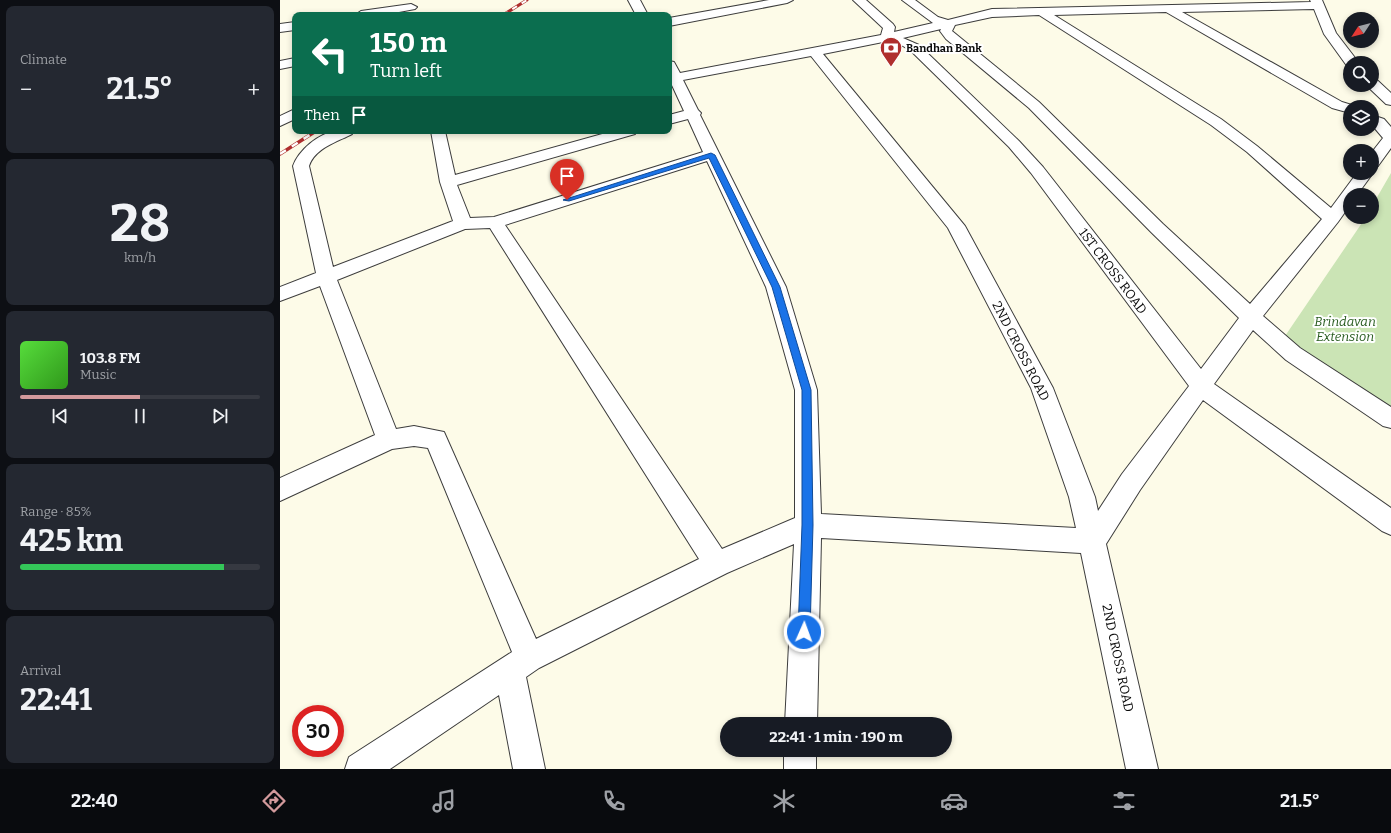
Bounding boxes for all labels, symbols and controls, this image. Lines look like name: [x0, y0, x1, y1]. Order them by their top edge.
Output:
north arrow: [1343, 12, 1379, 48]
map controls: [1343, 12, 1379, 224]
text: 150 m: [370, 26, 447, 59]
icon: left: [304, 28, 356, 80]
bank icon: Bandhan Bank: [878, 35, 904, 68]
place label: Bandhan Bank: [906, 42, 982, 55]
text: Climate: [20, 52, 67, 67]
button: search: [1343, 56, 1379, 92]
text: Turn left: [370, 60, 442, 82]
text: 21.5°: [107, 71, 173, 107]
text: −: [20, 76, 32, 103]
text: +: [247, 76, 260, 103]
button: layers: [1343, 100, 1379, 136]
icon: arrive: [348, 104, 370, 126]
text: Then: [304, 106, 340, 124]
button: +: [1343, 144, 1379, 180]
pin: [550, 159, 584, 200]
icon: arrive: [556, 165, 578, 187]
button: −: [1343, 188, 1379, 224]
text: 28: [110, 192, 170, 255]
street label: 1ST CROSS ROAD: [1076, 225, 1150, 317]
text: km/h: [124, 250, 156, 265]
street label: 2ND CROSS ROAD: [989, 299, 1053, 403]
park label: Brindavan Extension: [1314, 314, 1376, 344]
text: 103.8 FM: [80, 349, 141, 367]
text: Music: [80, 367, 116, 382]
icon: previous: [49, 405, 71, 427]
icon: pause: [129, 405, 151, 427]
icon: next: [209, 405, 231, 427]
text: Range · 85%: [20, 504, 92, 519]
text: 425 km: [20, 523, 123, 559]
street label: 2ND CROSS ROAD: [1099, 603, 1137, 713]
position arrow: [783, 611, 825, 653]
text: Arrival: [20, 663, 61, 678]
text: 22:41: [20, 682, 92, 718]
speed limit sign: 30: [292, 705, 344, 757]
text: 22:41 · 1 min · 190 m: [769, 728, 903, 746]
icon: directions: [260, 787, 288, 815]
icon: music: [430, 787, 458, 815]
icon: phone: [600, 787, 628, 815]
icon: climate: [770, 787, 798, 815]
icon: car: [940, 787, 968, 815]
icon: filters: [1110, 787, 1138, 815]
text: 22:40: [71, 790, 118, 812]
text: 21.5°: [1280, 790, 1320, 812]

